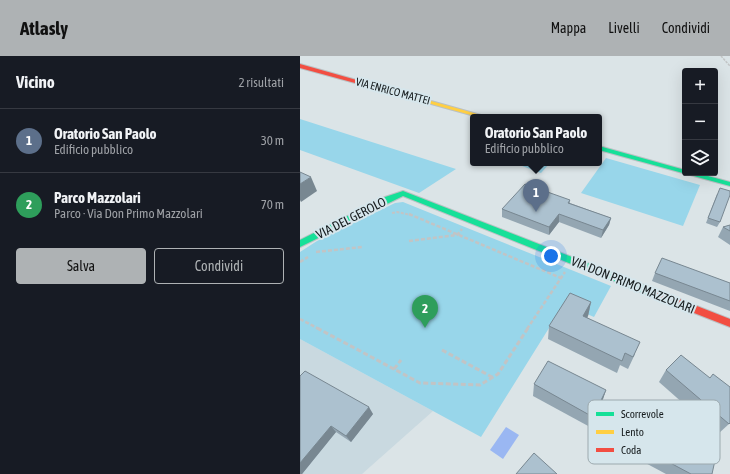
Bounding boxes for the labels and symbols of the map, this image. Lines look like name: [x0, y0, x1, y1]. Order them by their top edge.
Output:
street label: VIA ENRICO MATTEI: [354, 75, 432, 107]
pin: 1: [523, 179, 549, 212]
street label: VIA DEL GEROLO: [314, 194, 389, 242]
your location: [541, 246, 561, 266]
street label: VIA DON PRIMO MAZZOLARI: [569, 253, 697, 317]
pin: 2: [412, 295, 438, 328]
legend: [588, 400, 720, 464]
text: Scorrevole: [621, 408, 664, 420]
text: Lento: [621, 426, 644, 438]
text: Coda: [621, 444, 641, 456]

